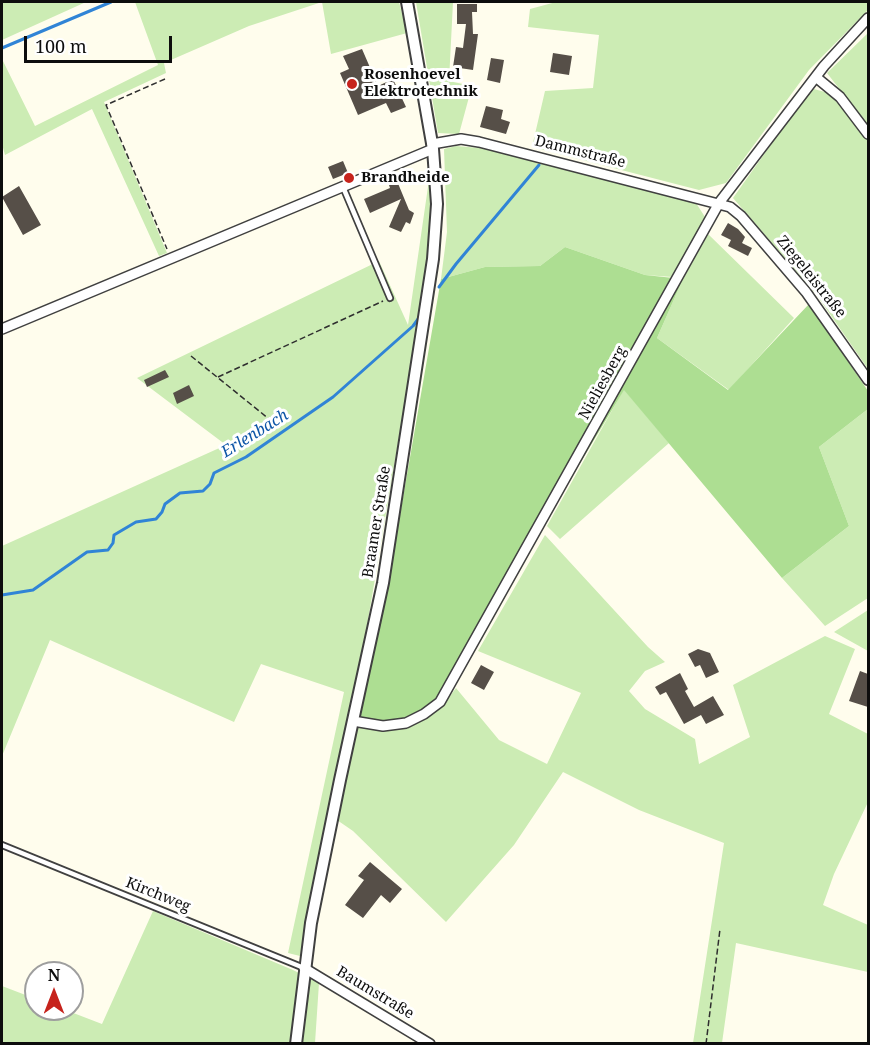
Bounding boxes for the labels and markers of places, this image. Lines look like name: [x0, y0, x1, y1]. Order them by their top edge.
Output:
place label: Rosenhoevel Elektrotechnik: [364, 66, 478, 101]
marker: Rosenhoevel Elektrotechnik: [345, 77, 359, 91]
place label: Brandheide: [361, 169, 450, 187]
marker: Brandheide: [342, 171, 356, 185]

